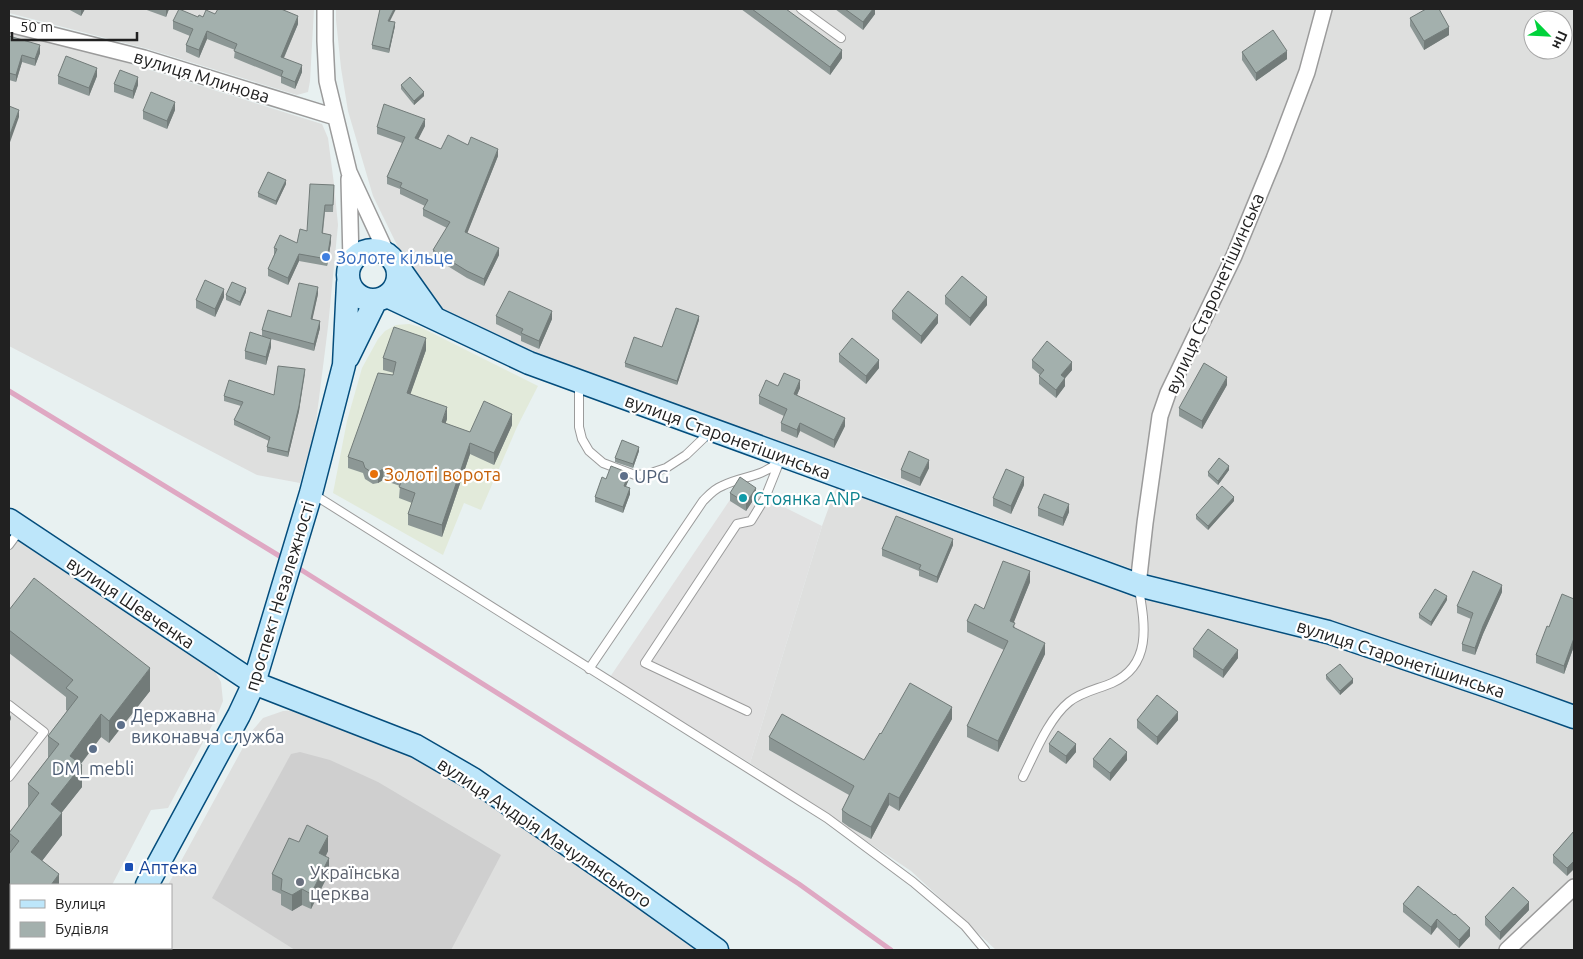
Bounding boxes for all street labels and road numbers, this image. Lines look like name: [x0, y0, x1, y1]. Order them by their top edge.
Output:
street label: вулиця Млинова: [132, 46, 272, 106]
street label: вулиця Старонетішинська: [1161, 190, 1267, 396]
street label: вулиця Старонетішинська: [622, 389, 834, 483]
street label: проспект Незалежності: [241, 499, 317, 693]
street label: вулиця Шевченка: [63, 552, 199, 652]
street label: вулиця Старонетішинська: [1294, 615, 1508, 701]
street label: вулиця Андрія Мачулянського: [434, 753, 656, 911]

